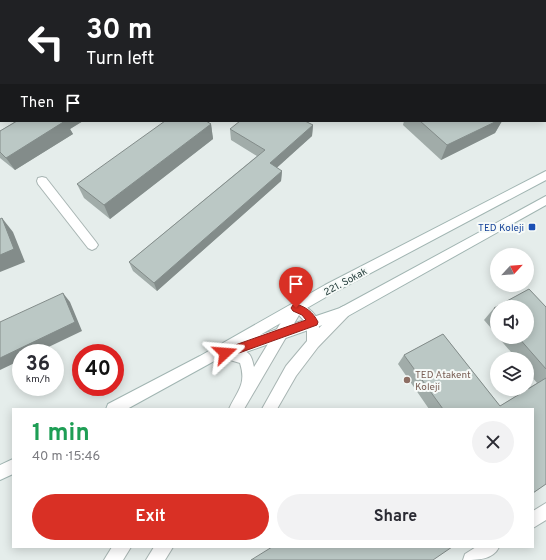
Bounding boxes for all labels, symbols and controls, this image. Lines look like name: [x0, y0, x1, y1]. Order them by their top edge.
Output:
text: 30 m: [86, 13, 152, 49]
icon: left: [20, 16, 72, 68]
text: Turn left: [86, 48, 154, 71]
icon: arrive: [62, 92, 84, 114]
text: Then: [20, 94, 54, 113]
place label: TED Koleji: [478, 222, 524, 235]
marker: TED Koleji: [527, 222, 537, 232]
north arrow: [490, 248, 534, 292]
map controls: [490, 248, 534, 396]
street label: 221. Sokak: [322, 265, 370, 299]
pin: [279, 267, 313, 308]
icon: arrive: [285, 273, 307, 295]
button: sound: [490, 300, 534, 344]
position arrow: [204, 332, 246, 374]
speed limit sign: 40: [72, 344, 124, 396]
text: 36: [26, 352, 50, 378]
button: layers: [490, 352, 534, 396]
place label: TED Atakent Koleji: [415, 369, 471, 394]
text: km/h: [26, 373, 50, 386]
marker: TED Atakent Koleji: [402, 375, 412, 385]
text: 1 min: [32, 419, 90, 449]
button: close: [472, 421, 514, 463]
text: 40 m · 15:46: [32, 449, 100, 465]
button: Exit: [32, 494, 269, 540]
button: Share: [277, 494, 514, 540]

